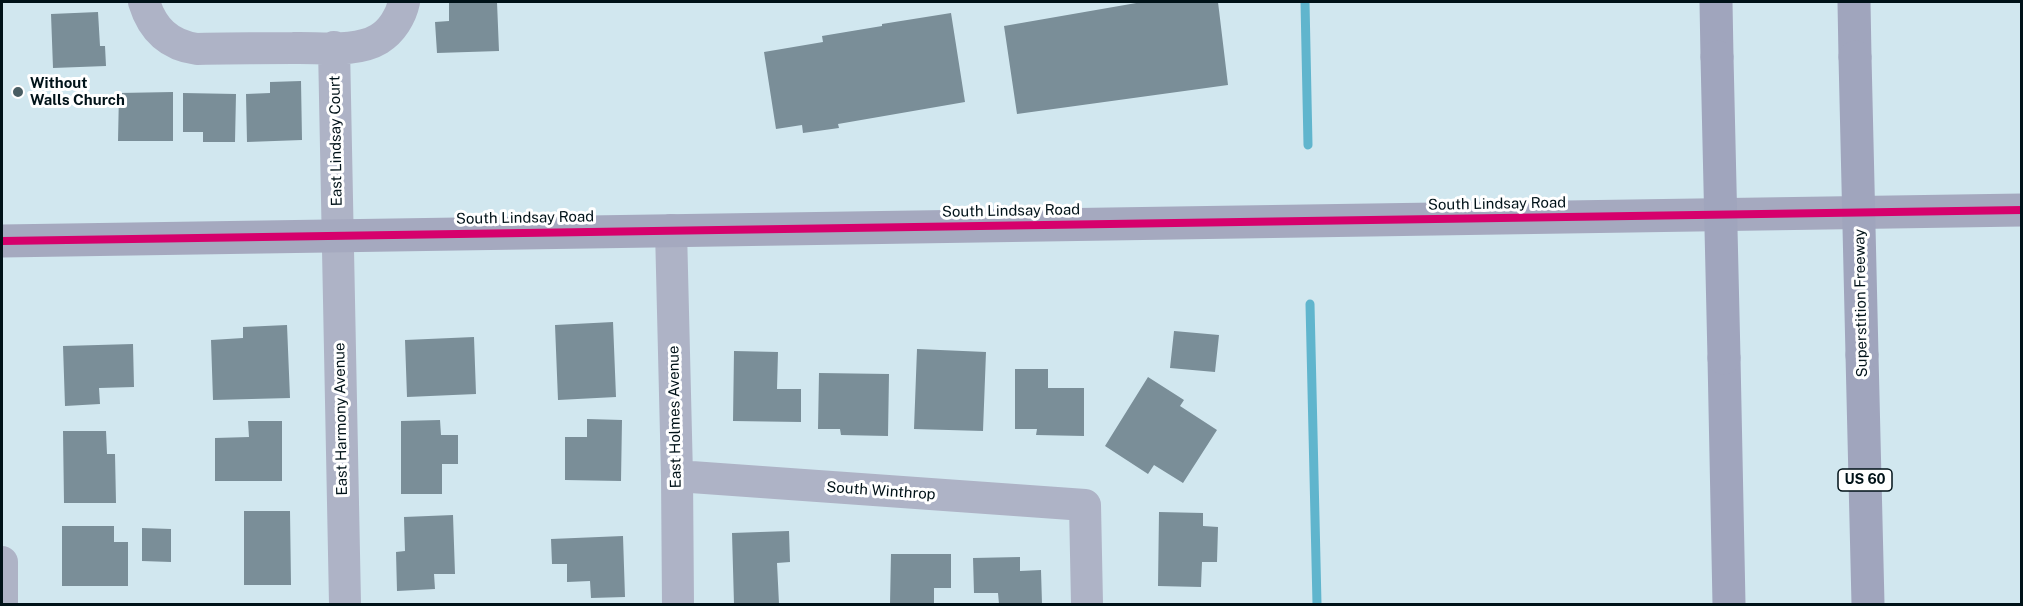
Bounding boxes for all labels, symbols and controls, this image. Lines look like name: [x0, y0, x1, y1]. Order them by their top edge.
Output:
place label: Without Walls Church: [30, 74, 125, 109]
street label: East Lindsay Court: [326, 75, 346, 207]
marker: Without Walls Church: [11, 85, 25, 99]
street label: South Lindsay Road: [1428, 194, 1566, 214]
street label: South Lindsay Road: [942, 201, 1080, 221]
street label: South Lindsay Road: [456, 208, 594, 228]
street label: Superstition Freeway: [1851, 229, 1871, 377]
street label: East Harmony Avenue: [331, 342, 351, 496]
street label: East Holmes Avenue: [665, 345, 685, 489]
road number: US 60: [1838, 469, 1892, 491]
street label: South Winthrop: [826, 478, 936, 504]

